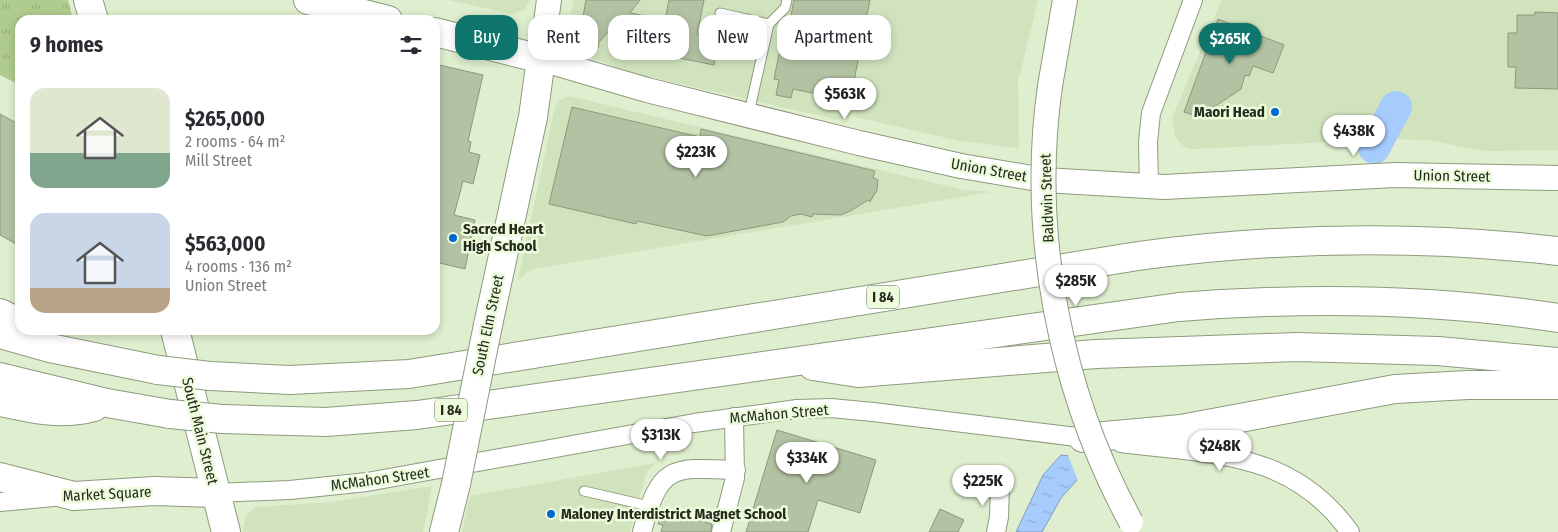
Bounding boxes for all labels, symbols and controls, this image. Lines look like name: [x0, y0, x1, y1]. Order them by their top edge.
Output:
chip: Buy: [455, 15, 518, 60]
chip: Rent: [528, 15, 598, 60]
chip: Filters: [608, 15, 689, 60]
chip: New: [699, 15, 767, 60]
chip: Apartment: [777, 15, 891, 60]
pin: $265K: [1195, 22, 1265, 65]
text: $265K: [1210, 29, 1250, 48]
icon: filters: [397, 31, 425, 59]
text: 9 homes: [30, 32, 103, 58]
pin: $563K: [810, 78, 880, 120]
text: $563K: [825, 84, 865, 103]
place label: Maori Head: [1194, 103, 1265, 121]
text: $265,000: [185, 106, 265, 132]
marker: Maori Head: [1269, 106, 1281, 118]
icon: home: [70, 108, 130, 168]
pin: $438K: [1319, 114, 1389, 157]
text: $438K: [1333, 121, 1375, 140]
text: 2 rooms · 64 m²: [185, 132, 285, 151]
pin: $223K: [661, 136, 731, 178]
text: $223K: [676, 142, 716, 161]
text: Mill Street: [185, 151, 252, 170]
street label: Baldwin Street: [1036, 153, 1058, 243]
street label: Union Street: [950, 154, 1028, 186]
street label: Union Street: [1413, 166, 1491, 186]
place label: Sacred Heart High School: [463, 220, 544, 255]
text: $563,000: [185, 231, 265, 257]
marker: Sacred Heart High School: [447, 232, 459, 244]
icon: home: [70, 233, 130, 293]
text: 4 rooms · 136 m²: [185, 257, 292, 276]
pin: $285K: [1041, 264, 1111, 307]
text: $285K: [1056, 271, 1096, 290]
street label: South Elm Street: [469, 273, 507, 377]
text: Union Street: [185, 276, 267, 295]
road number: I 84: [867, 286, 899, 308]
street label: South Main Street: [178, 376, 222, 486]
road number: I 84: [435, 398, 467, 422]
street label: McMahon Street: [729, 401, 829, 427]
pin: $313K: [626, 418, 696, 461]
text: $313K: [642, 425, 680, 444]
pin: $248K: [1185, 430, 1255, 472]
text: $248K: [1200, 436, 1240, 455]
pin: $334K: [772, 442, 842, 484]
text: $334K: [787, 448, 827, 467]
street label: McMahon Street: [330, 463, 430, 495]
pin: $225K: [948, 464, 1018, 507]
text: $225K: [963, 471, 1003, 490]
street label: Market Square: [62, 483, 152, 505]
place label: Maloney Interdistrict Magnet School: [561, 505, 787, 523]
marker: Maloney Interdistrict Magnet School: [545, 508, 557, 520]

